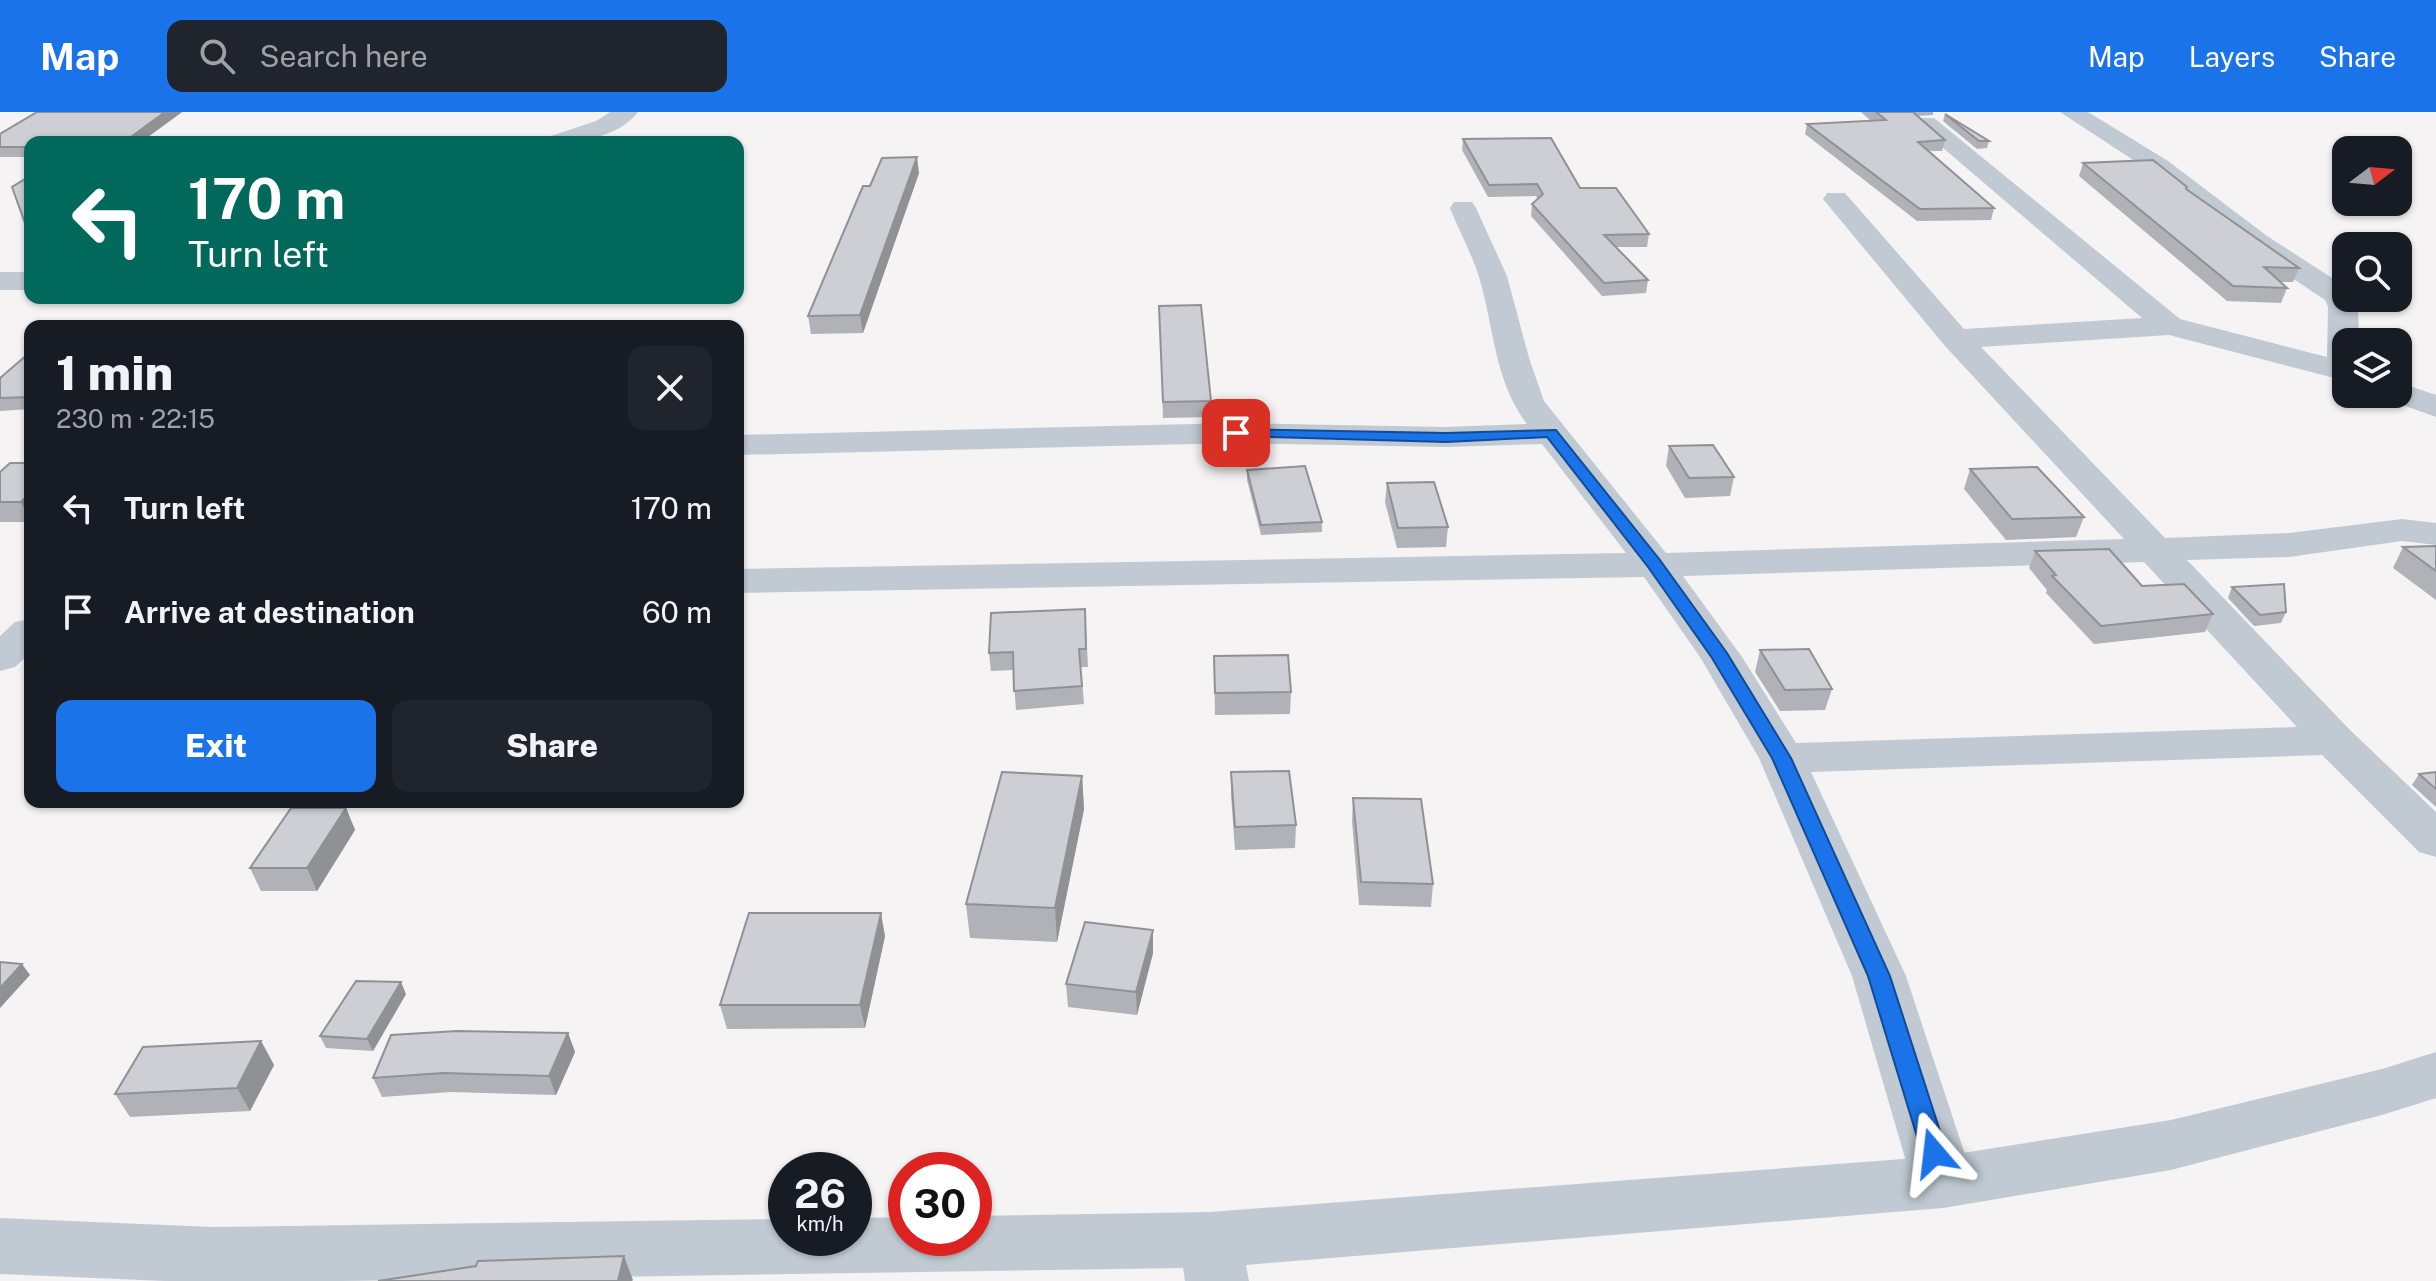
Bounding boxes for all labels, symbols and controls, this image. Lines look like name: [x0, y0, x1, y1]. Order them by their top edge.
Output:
search box: [167, 20, 727, 92]
text: Map: [40, 34, 119, 79]
icon: search: [195, 34, 239, 78]
text: Search here: [259, 38, 428, 74]
text: Map: [2088, 40, 2145, 73]
text: Layers: [2189, 40, 2275, 73]
text: Share: [2319, 40, 2396, 73]
north arrow: [2332, 136, 2412, 216]
map controls: [2332, 136, 2412, 408]
text: 170 m: [188, 166, 345, 232]
icon: left: [56, 168, 160, 272]
button: search: [2332, 232, 2412, 312]
text: Turn left: [188, 233, 329, 275]
button: layers: [2332, 328, 2412, 408]
text: 1 min: [56, 344, 173, 401]
button: close: [628, 346, 712, 430]
pin: [1202, 399, 1270, 467]
text: 230 m · 22:15: [56, 403, 215, 434]
icon: arrive: [1214, 411, 1258, 455]
icon: left: [56, 486, 100, 530]
text: Turn left: [124, 490, 245, 526]
text: 170 m: [631, 490, 712, 526]
icon: arrive: [56, 590, 100, 634]
text: Arrive at destination: [124, 594, 415, 630]
text: 60 m: [642, 594, 712, 630]
button: Exit: [56, 700, 376, 792]
button: Share: [392, 700, 712, 792]
position arrow: [1892, 1111, 1976, 1195]
speed limit sign: 30: [888, 1152, 992, 1256]
text: 26: [794, 1170, 846, 1217]
text: km/h: [796, 1212, 844, 1236]

